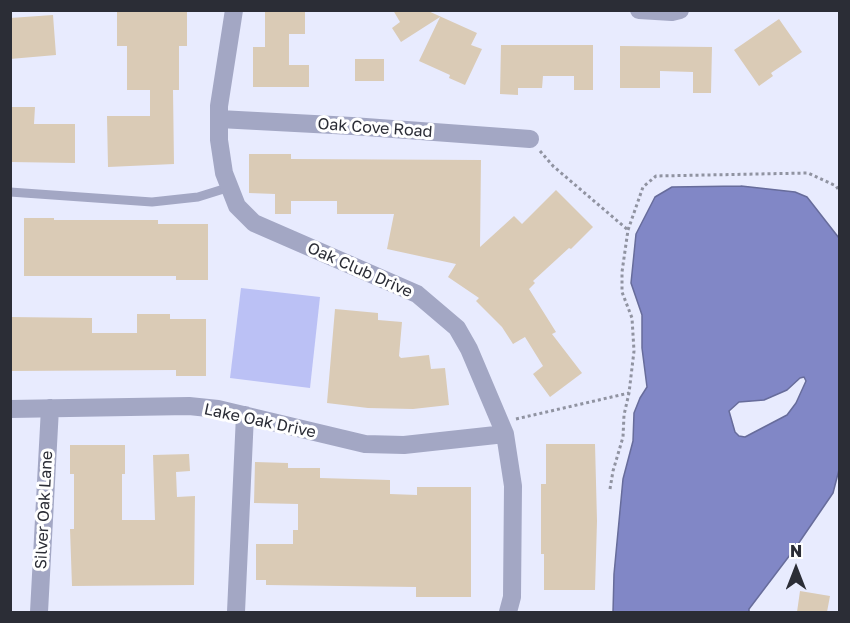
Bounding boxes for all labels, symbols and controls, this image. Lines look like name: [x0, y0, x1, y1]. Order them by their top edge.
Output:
street label: Oak Cove Road: [317, 114, 433, 142]
street label: Oak Club Drive: [304, 238, 416, 302]
street label: Lake Oak Drive: [202, 400, 318, 442]
street label: Silver Oak Lane: [31, 450, 57, 570]
north arrow: [766, 539, 826, 599]
text: N: [790, 541, 802, 561]

